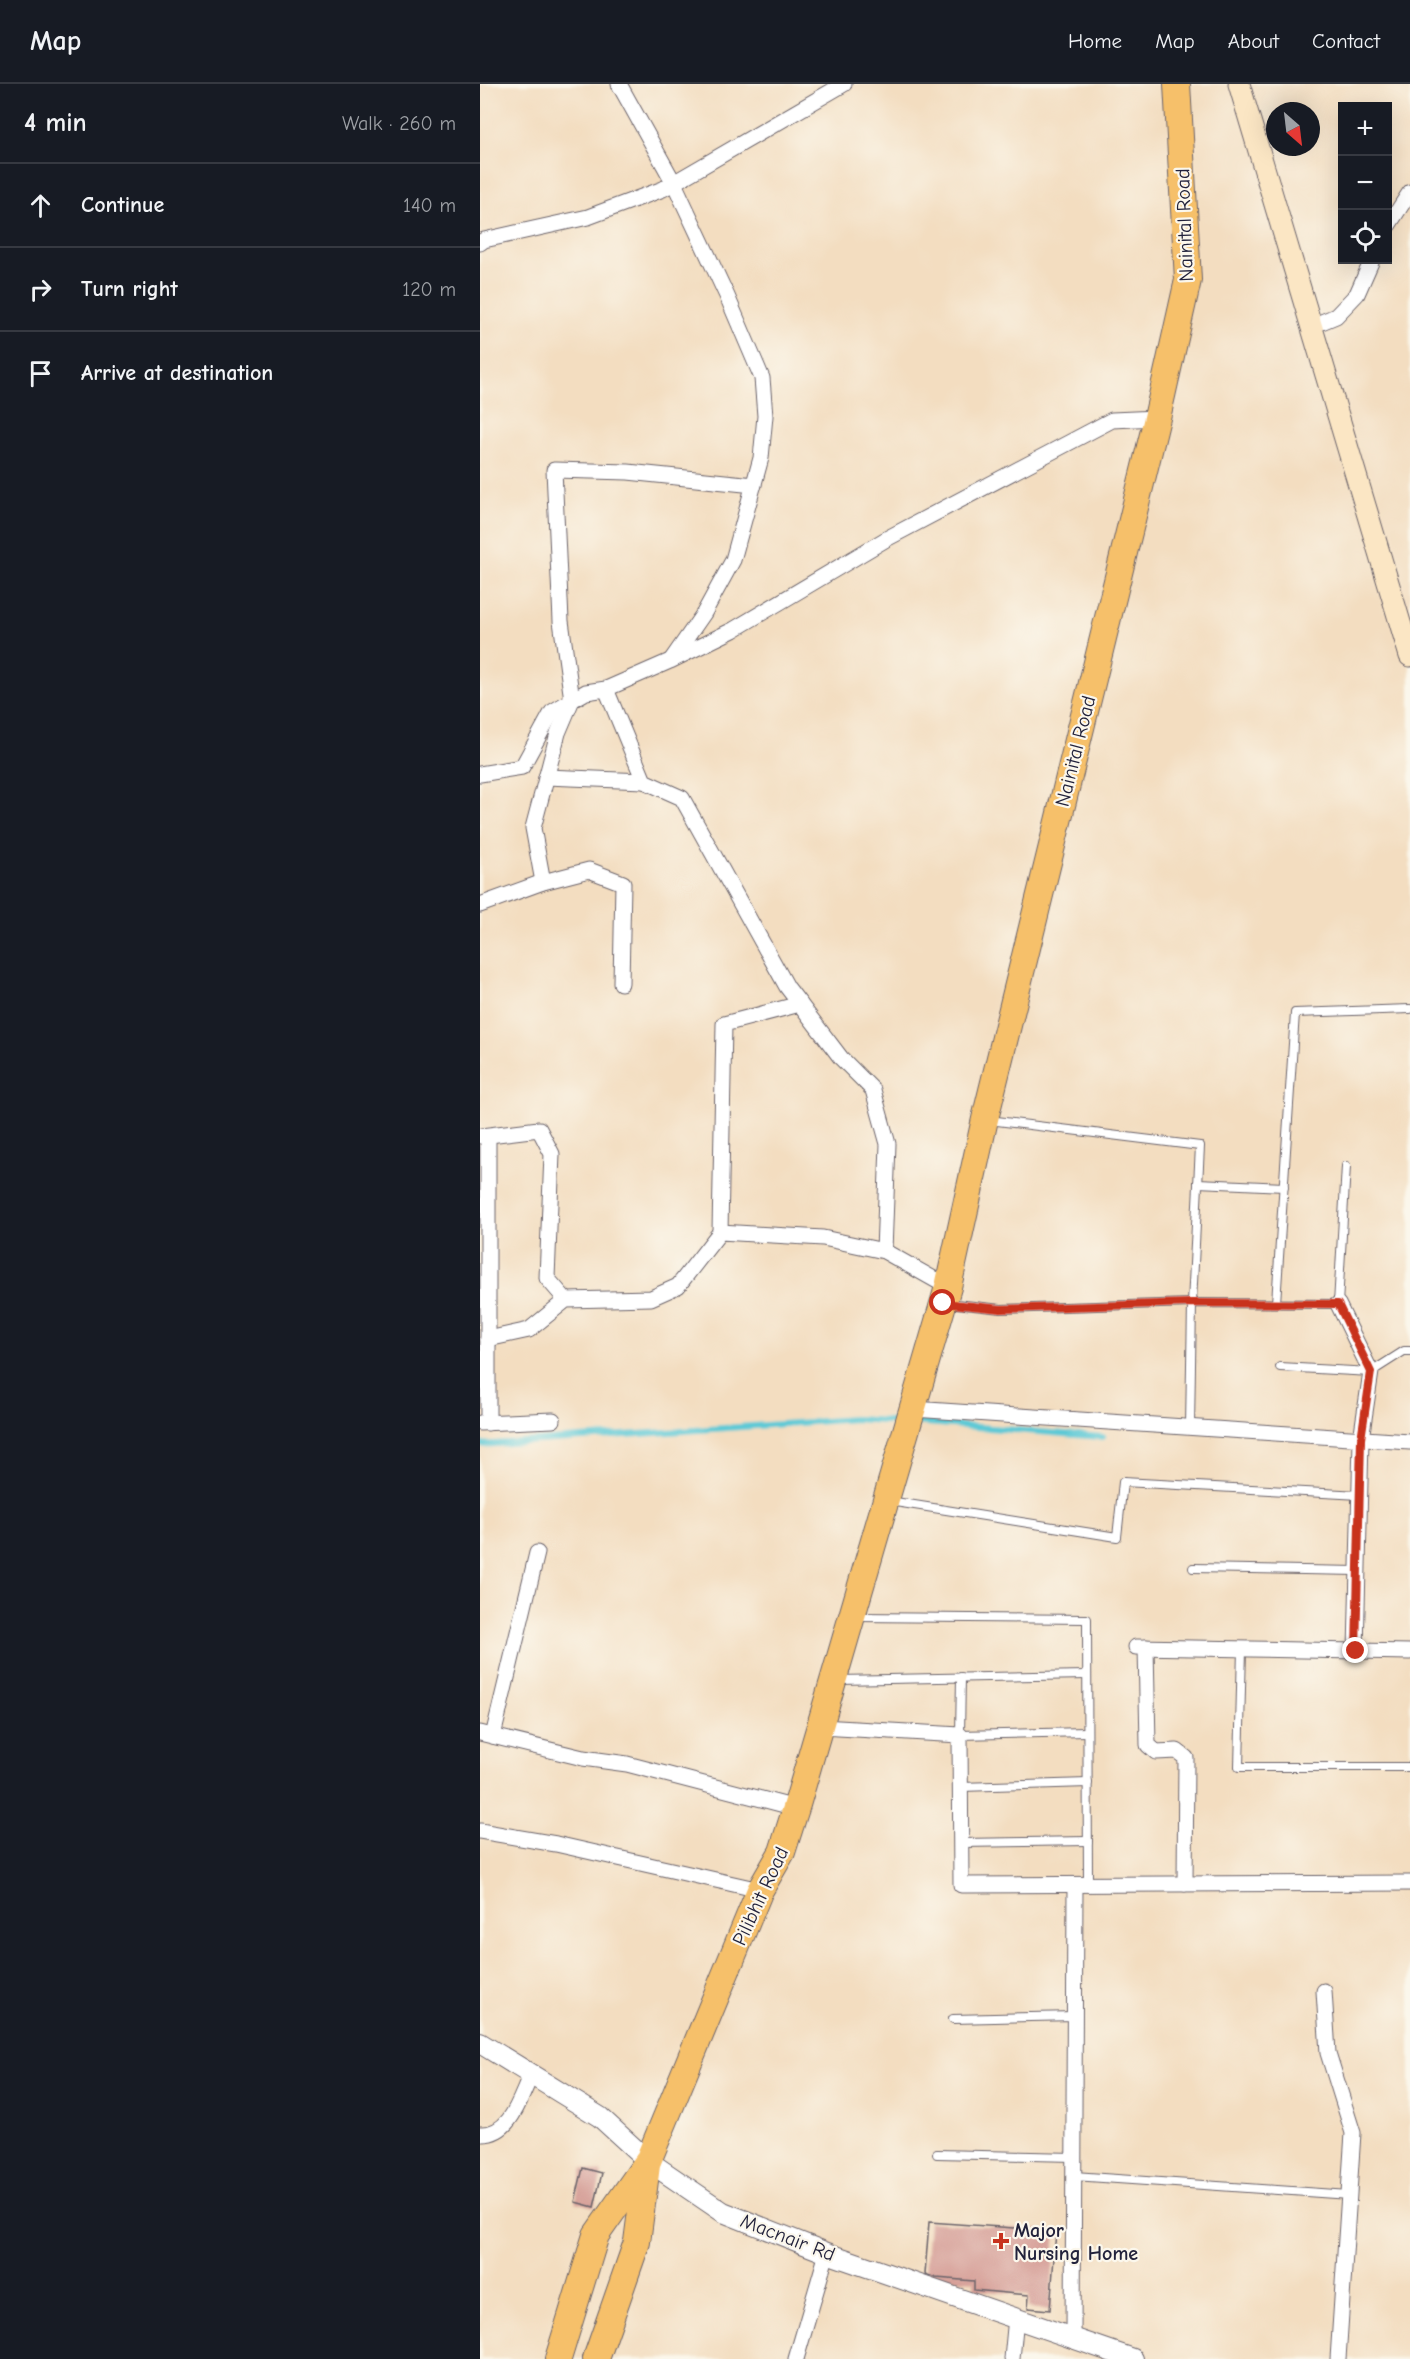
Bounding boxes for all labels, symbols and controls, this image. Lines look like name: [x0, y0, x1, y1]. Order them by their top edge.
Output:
text: Map: [30, 25, 81, 57]
text: Home: [1068, 29, 1122, 53]
text: Map: [1155, 29, 1195, 53]
text: About: [1228, 29, 1279, 53]
text: Contact: [1312, 29, 1380, 53]
north arrow: [1266, 102, 1320, 156]
map controls: [1338, 102, 1392, 264]
button: +: [1338, 102, 1392, 156]
text: 4 min: [24, 108, 87, 138]
text: Walk · 260 m: [342, 112, 456, 135]
button: −: [1338, 156, 1392, 210]
street label: Nainital Road: [1171, 168, 1198, 282]
icon: ahead: [24, 189, 57, 222]
text: Continue: [81, 192, 164, 218]
text: 140 m: [403, 194, 456, 217]
button: locate: [1338, 210, 1392, 264]
icon: right: [24, 273, 57, 306]
text: Turn right: [81, 276, 178, 302]
text: 120 m: [402, 278, 456, 301]
icon: arrive: [24, 357, 57, 390]
text: Arrive at destination: [81, 360, 273, 386]
street label: Nainital Road: [1051, 693, 1100, 809]
route start: [929, 1289, 955, 1315]
route end: [1342, 1637, 1368, 1663]
street label: Pilibhit Road: [728, 1843, 793, 1949]
street label: Macnair Rd: [737, 2209, 838, 2266]
place label: Major Nursing Home: [1014, 2219, 1138, 2265]
marker: Major Nursing Home: [992, 2232, 1010, 2250]

